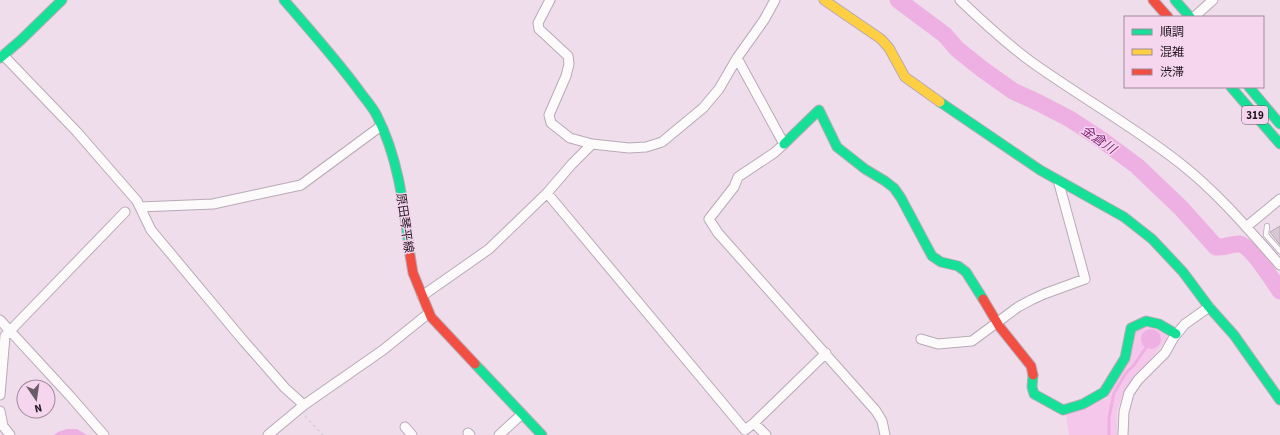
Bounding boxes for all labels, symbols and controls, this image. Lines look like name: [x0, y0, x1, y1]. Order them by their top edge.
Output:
legend: [1124, 16, 1264, 88]
text: 順調: [1160, 24, 1184, 41]
text: 混雑: [1160, 44, 1184, 61]
text: 渋滞: [1160, 64, 1184, 81]
road number: 319: [1242, 106, 1268, 124]
water label: 金倉川: [1077, 121, 1121, 160]
street label: 原田琴平線: [392, 192, 417, 254]
north arrow: [16, 379, 56, 419]
text: N: [33, 400, 43, 416]

